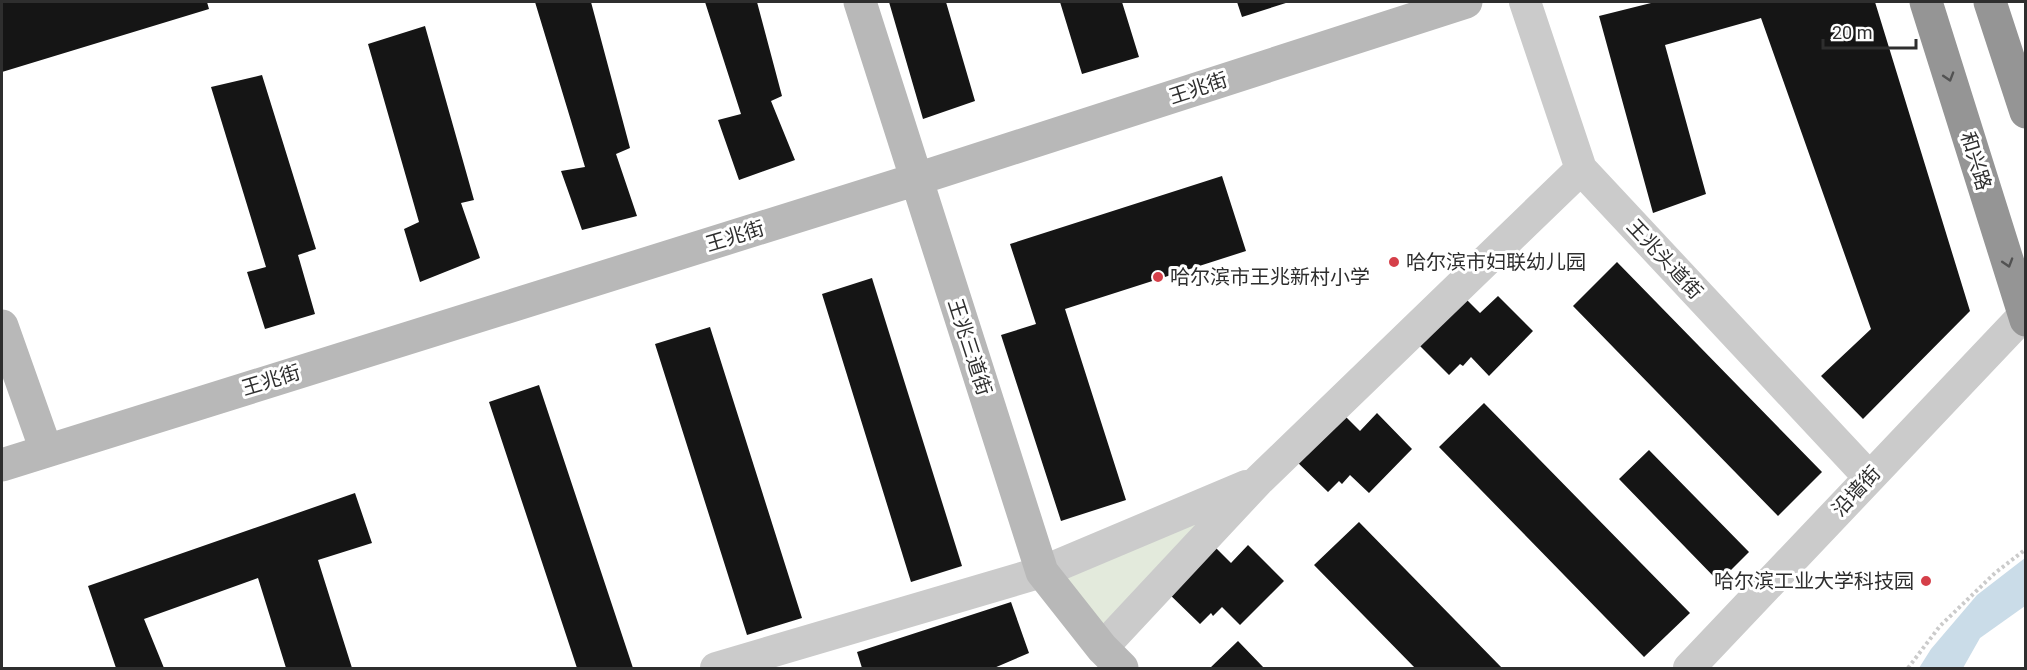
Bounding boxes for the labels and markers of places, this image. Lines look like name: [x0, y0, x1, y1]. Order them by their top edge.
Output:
place label: 哈尔滨市妇联幼儿园: [1406, 250, 1586, 274]
marker: 哈尔滨市妇联幼儿园: [1387, 255, 1401, 269]
place label: 哈尔滨市王兆新村小学: [1170, 265, 1370, 289]
marker: 哈尔滨市王兆新村小学: [1151, 270, 1165, 284]
place label: 哈尔滨工业大学科技园: [1714, 569, 1914, 593]
marker: 哈尔滨工业大学科技园: [1919, 574, 1933, 588]

